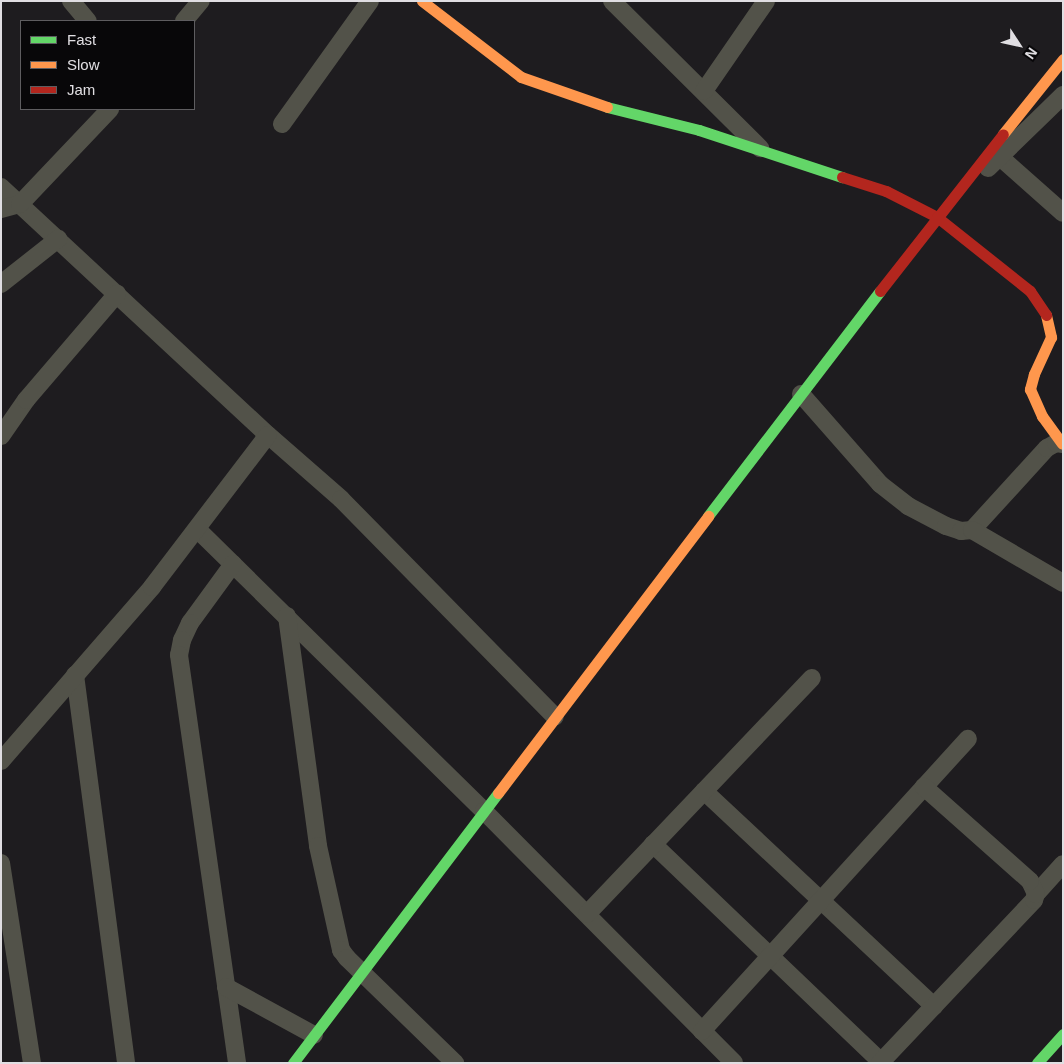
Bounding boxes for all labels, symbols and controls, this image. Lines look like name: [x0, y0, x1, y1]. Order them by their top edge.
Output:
legend: [20, 20, 195, 110]
north arrow: [994, 20, 1044, 70]
text: Fast: [67, 31, 96, 48]
text: N: [1022, 45, 1041, 62]
text: Slow: [67, 56, 100, 73]
text: Jam: [67, 81, 95, 98]

